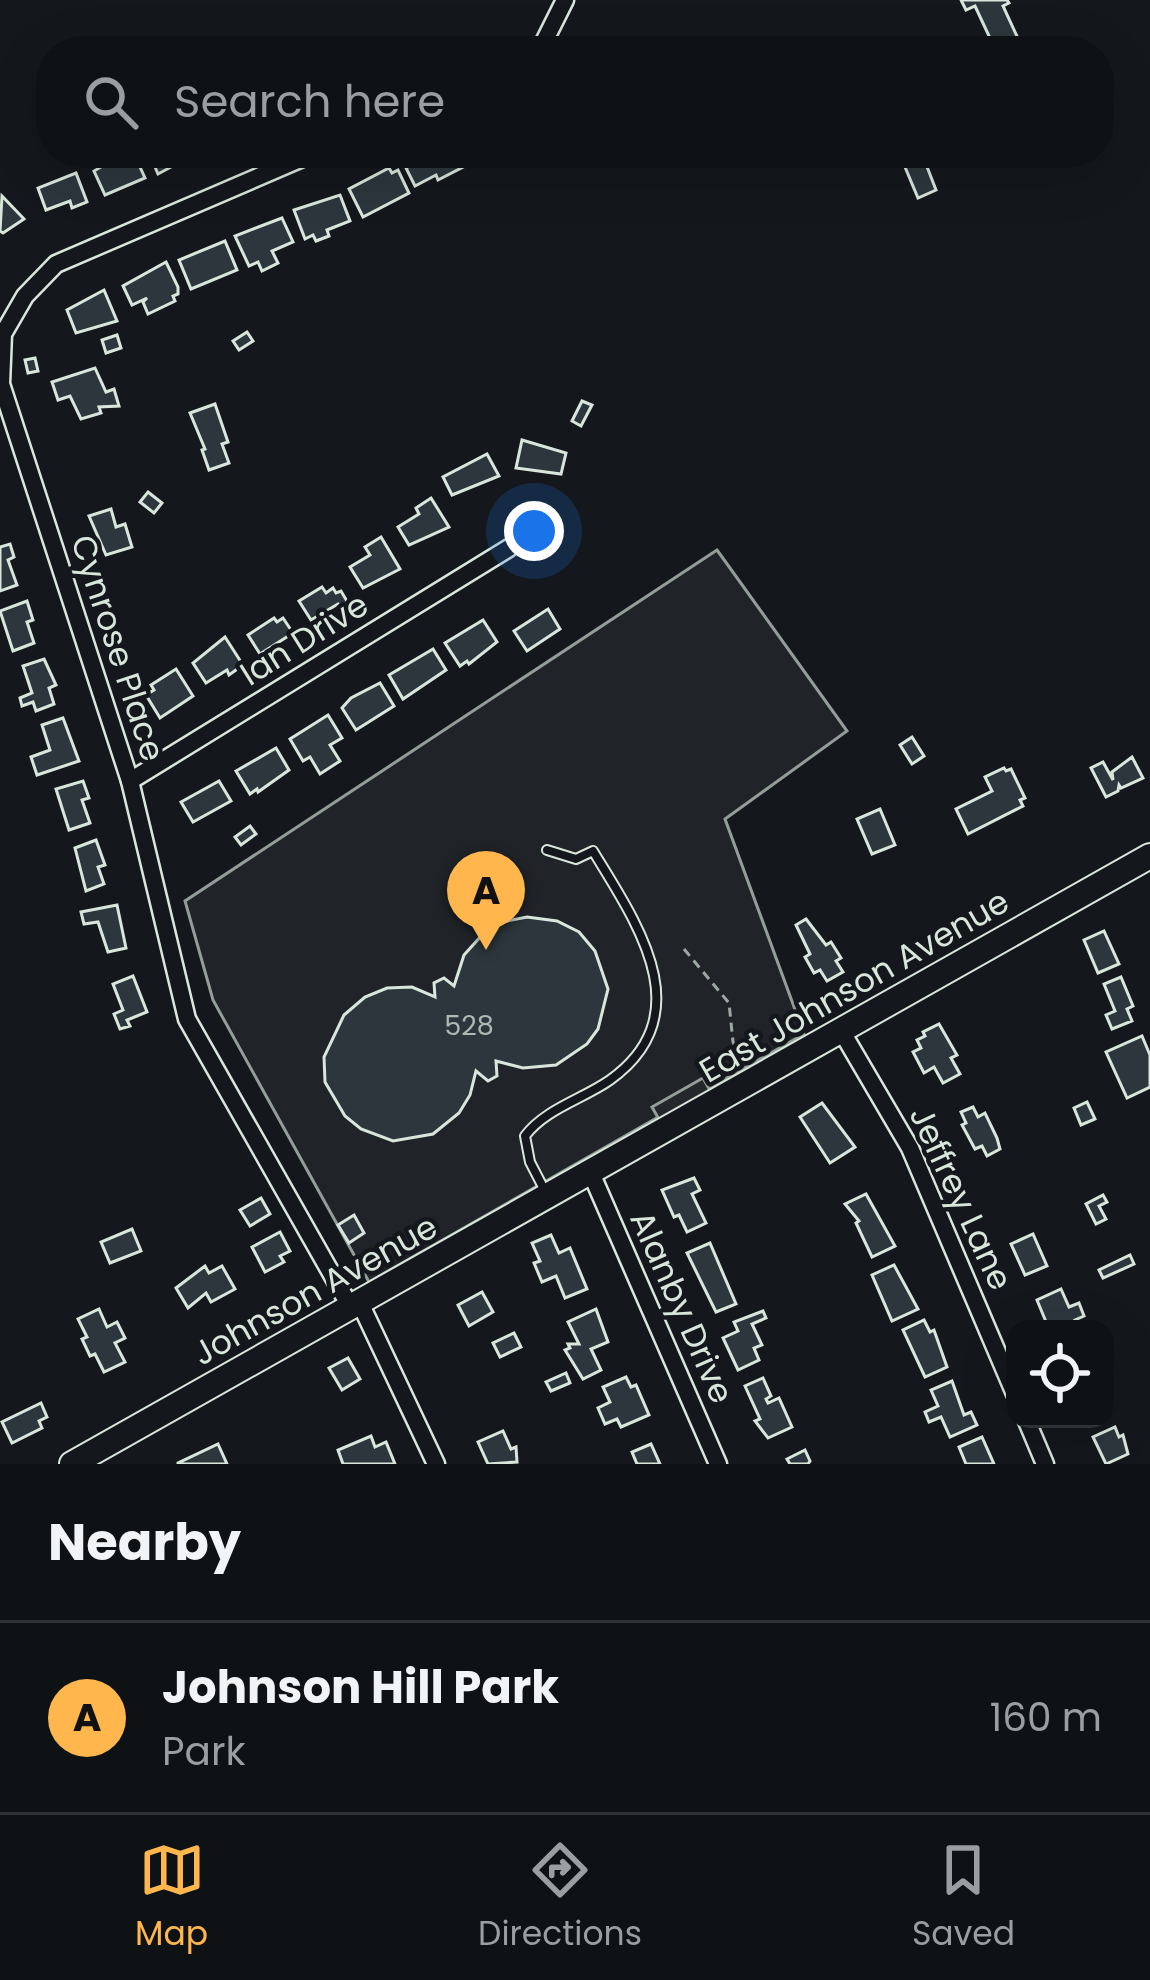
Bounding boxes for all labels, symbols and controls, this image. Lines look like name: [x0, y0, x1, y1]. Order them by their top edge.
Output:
search box: [36, 36, 1114, 168]
icon: search: [78, 69, 144, 135]
text: Search here: [174, 70, 445, 133]
your location: [504, 501, 564, 561]
street label: Cynrose Place: [59, 529, 177, 767]
street label: Ian Drive: [231, 581, 377, 697]
pin: A: [447, 851, 525, 950]
street label: East Johnson Avenue: [691, 878, 1017, 1094]
house number: 528: [444, 1007, 494, 1044]
street label: Jeffrey Lane: [898, 1098, 1024, 1298]
street label: Johnson Avenue: [184, 1203, 446, 1377]
street label: Alanby Drive: [619, 1203, 745, 1411]
map controls: [1006, 1320, 1114, 1428]
button: locate: [1006, 1320, 1114, 1428]
text: Nearby: [48, 1506, 241, 1578]
text: Johnson Hill Park: [162, 1656, 559, 1719]
text: A: [73, 1690, 101, 1745]
text: 160 m: [990, 1690, 1102, 1745]
text: Park: [162, 1724, 246, 1779]
tab: Map: [135, 1837, 208, 1959]
tab: Directions: [478, 1837, 642, 1959]
tab: Saved: [912, 1837, 1015, 1959]

